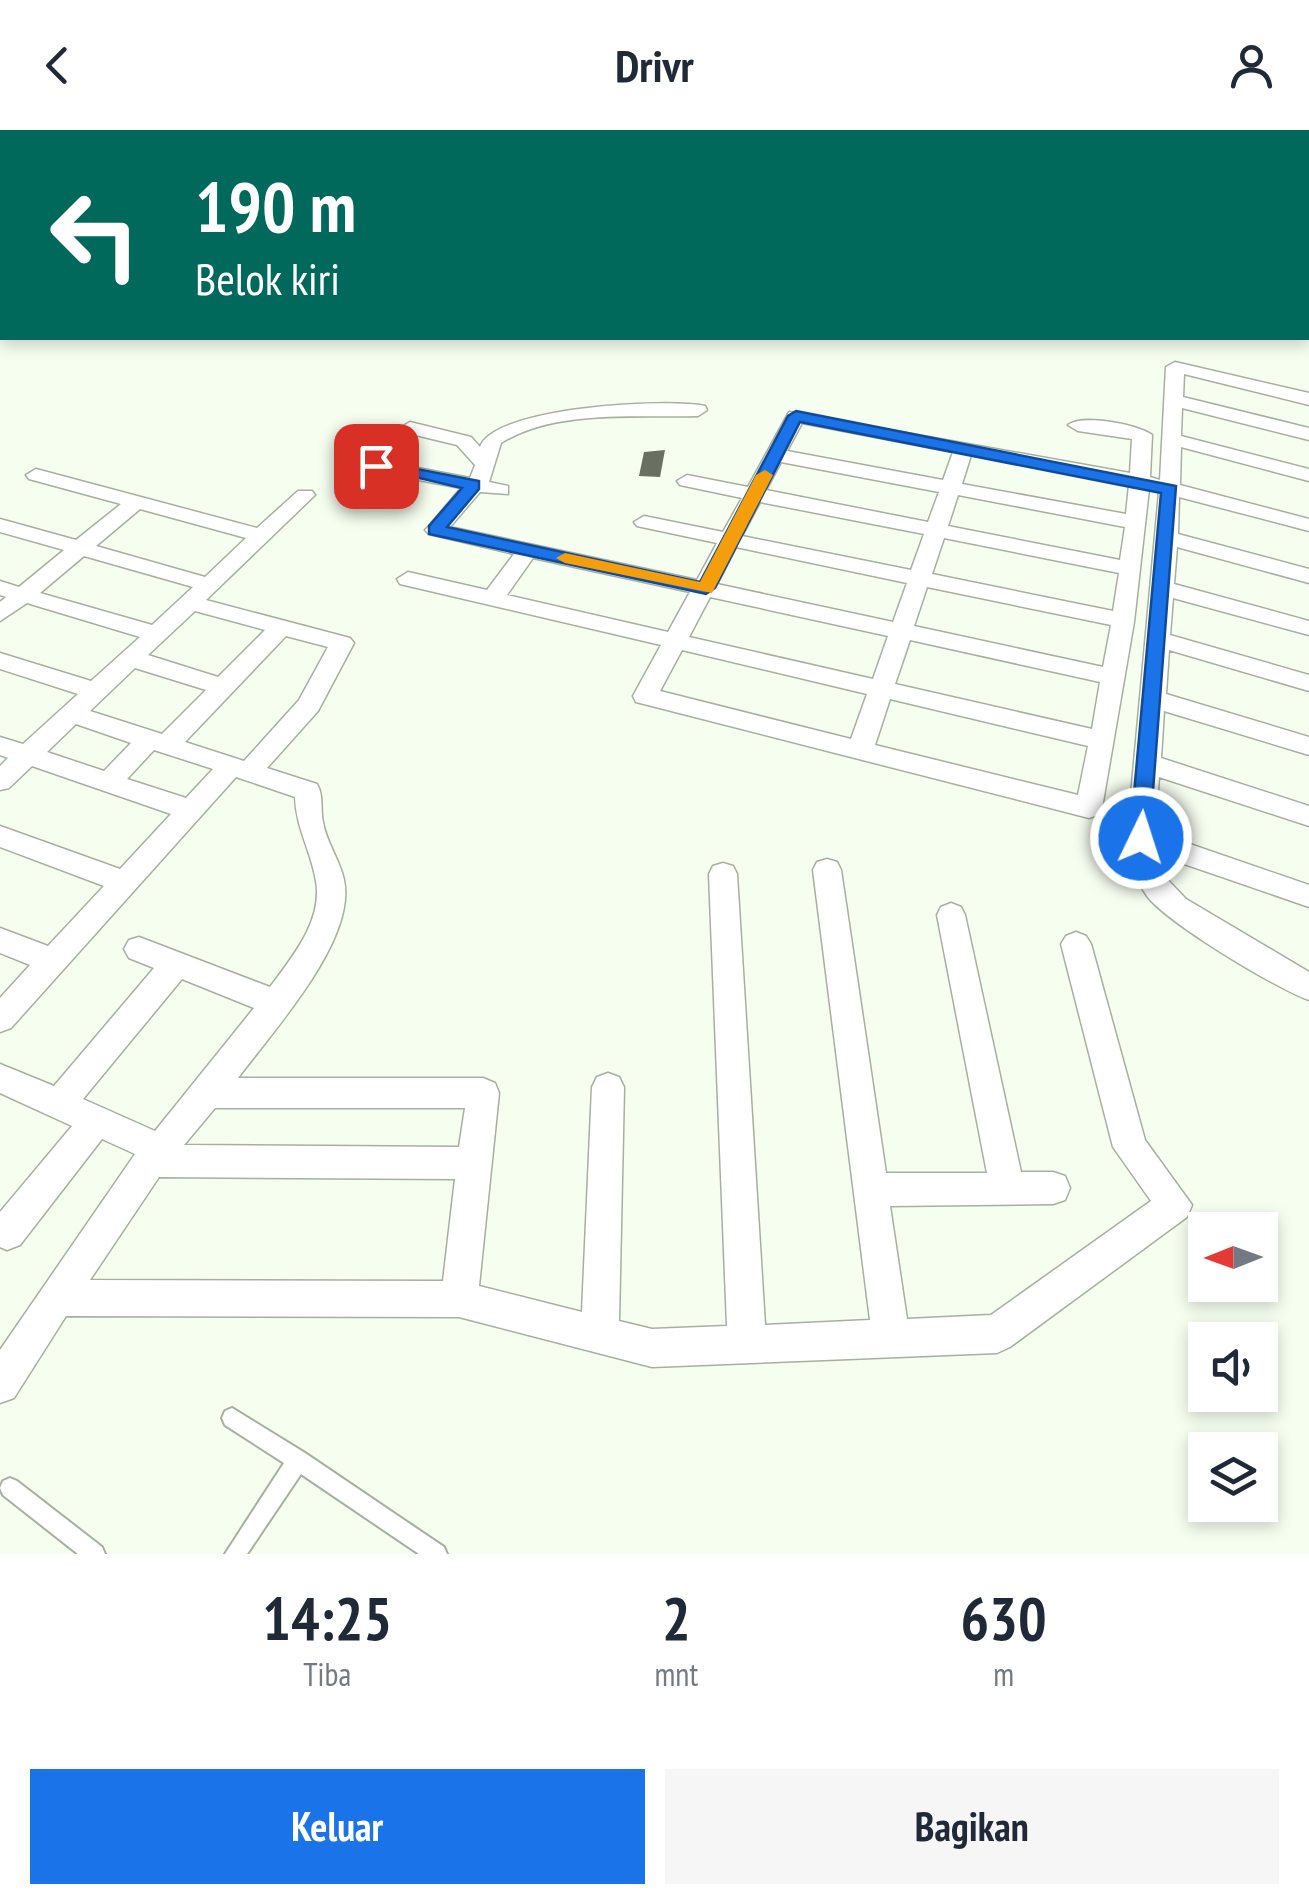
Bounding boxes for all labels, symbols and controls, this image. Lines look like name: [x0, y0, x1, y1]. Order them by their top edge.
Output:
text: Drivr: [615, 36, 694, 94]
icon: back: [30, 38, 85, 93]
icon: person: [1224, 38, 1279, 93]
text: 190 m: [195, 161, 356, 251]
icon: left: [30, 170, 160, 300]
text: Belok kiri: [195, 249, 340, 307]
pin: [334, 424, 419, 509]
icon: arrive: [349, 439, 404, 494]
position arrow: [1089, 786, 1193, 890]
north arrow: [1188, 1212, 1278, 1302]
map controls: [1188, 1212, 1278, 1522]
button: sound: [1188, 1322, 1278, 1412]
button: layers: [1188, 1432, 1278, 1522]
text: 14:25: [262, 1579, 392, 1657]
text: 2: [662, 1579, 691, 1657]
text: 630: [961, 1579, 1047, 1657]
text: Tiba: [303, 1653, 351, 1695]
text: mnt: [655, 1653, 698, 1695]
text: m: [993, 1653, 1014, 1695]
button: Keluar: [30, 1769, 645, 1884]
button: Bagikan: [665, 1769, 1279, 1884]

